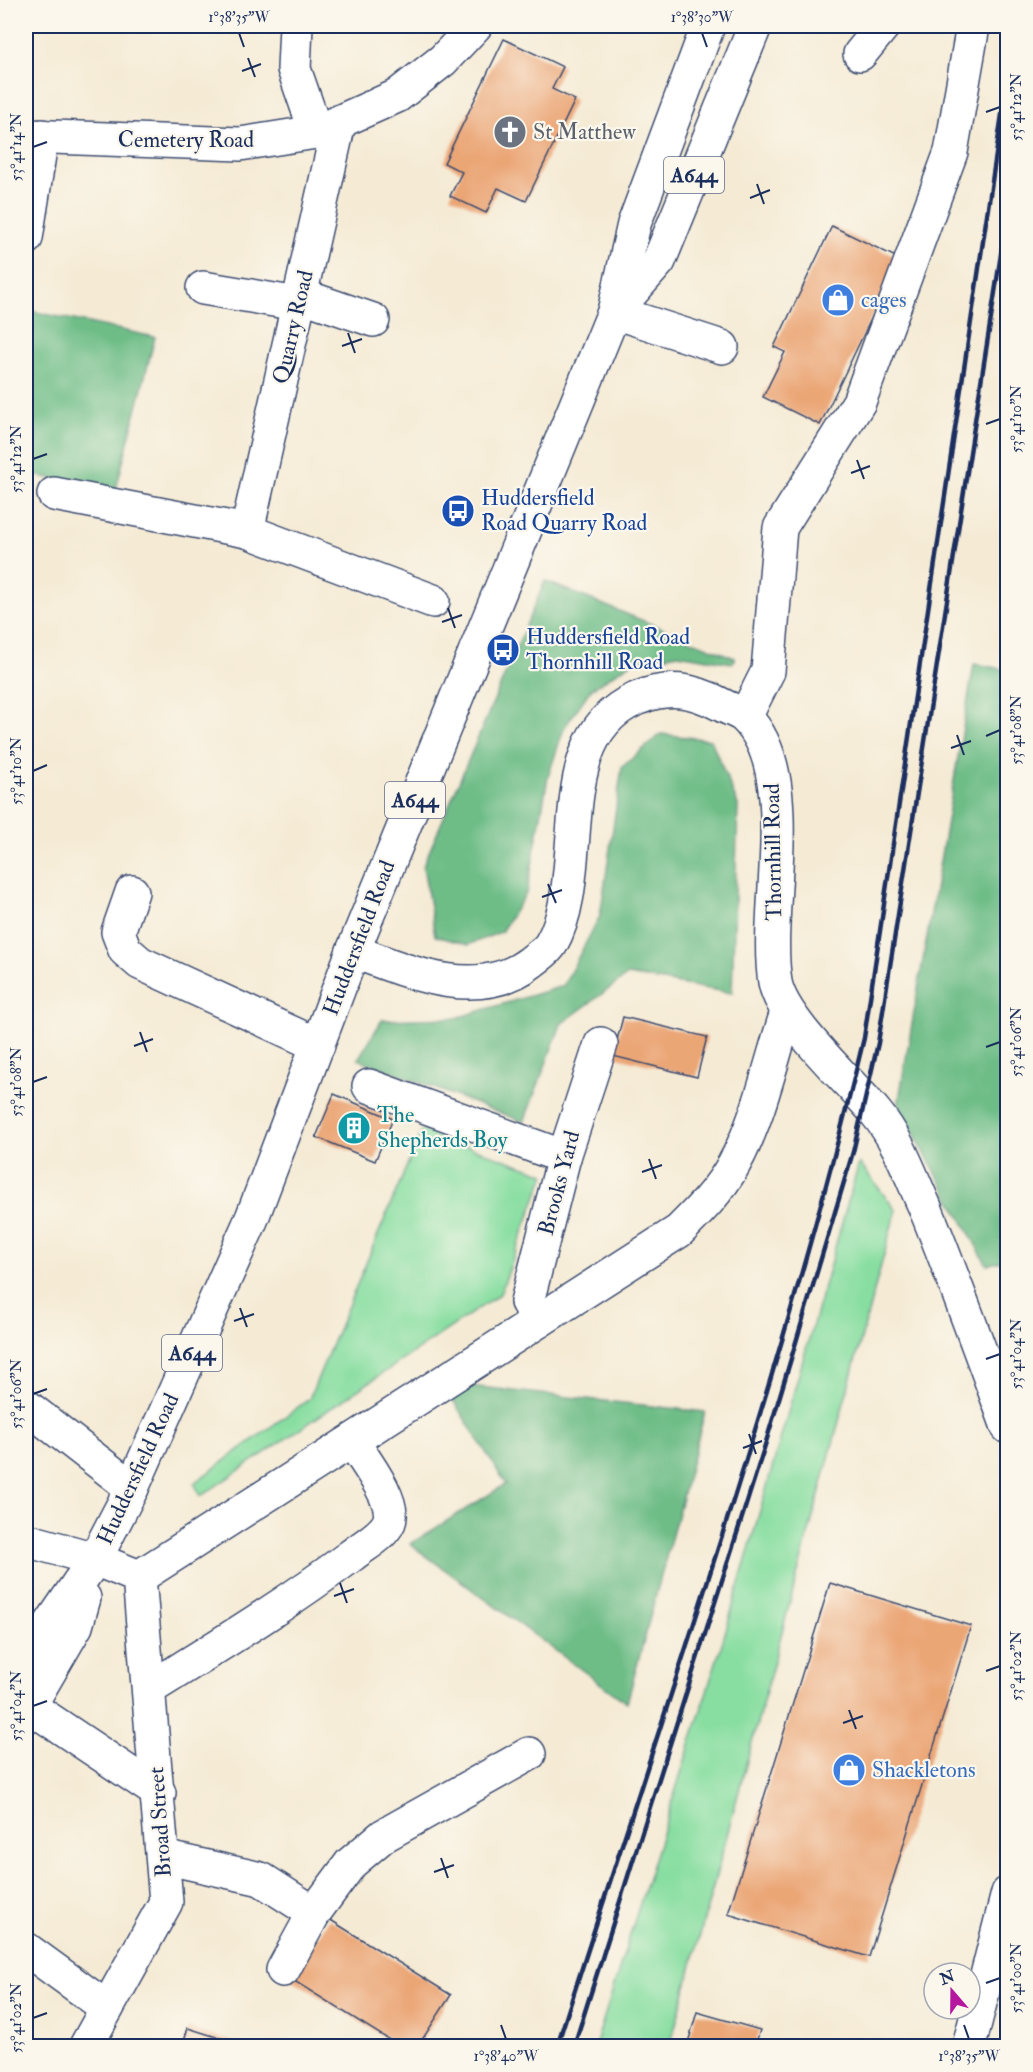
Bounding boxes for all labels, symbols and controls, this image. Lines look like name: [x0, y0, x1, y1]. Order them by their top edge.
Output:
text: 1°38'35"W: [208, 8, 270, 27]
text: 1°38'30"W: [671, 8, 734, 27]
text: 53°41'12"N: [1007, 73, 1026, 141]
text: 53°41'14"N: [7, 112, 26, 181]
church icon: St Matthew: [492, 114, 528, 150]
place label: St Matthew: [533, 118, 636, 146]
street label: Cemetery Road: [118, 126, 254, 154]
road number: A644: [664, 157, 724, 193]
street label: Quarry Road: [266, 267, 320, 387]
shop icon: cages: [820, 282, 856, 318]
place label: cages: [861, 286, 906, 314]
text: 53°41'10"N: [1007, 385, 1026, 453]
text: 53°41'12"N: [7, 425, 26, 493]
place label: Huddersfield Road Quarry Road: [481, 484, 647, 537]
bus stop icon: Huddersfield Road Quarry Road: [440, 493, 476, 529]
place label: Huddersfield Road Thornhill Road: [526, 623, 690, 676]
bus stop icon: Huddersfield Road Thornhill Road: [485, 632, 521, 668]
text: 53°41'08"N: [1007, 695, 1026, 765]
text: 53°41'10"N: [7, 737, 26, 805]
road number: A644: [385, 782, 445, 818]
street label: Thornhill Road: [758, 783, 788, 921]
street label: Huddersfield Road: [317, 856, 402, 1020]
text: 53°41'06"N: [1007, 1006, 1026, 1077]
text: 53°41'08"N: [7, 1047, 26, 1117]
place label: The Shepherds Boy: [377, 1101, 508, 1155]
building icon: The Shepherds Boy: [336, 1110, 372, 1146]
street label: Brooks Yard: [532, 1127, 586, 1238]
text: 53°41'04"N: [1007, 1318, 1026, 1389]
road number: A644: [162, 1335, 222, 1371]
text: 53°41'06"N: [7, 1358, 26, 1429]
street label: Huddersfield Road: [91, 1389, 185, 1549]
text: 53°41'02"N: [1007, 1630, 1026, 1701]
text: 53°41'04"N: [7, 1670, 26, 1741]
shop icon: Shackletons: [831, 1752, 867, 1788]
place label: Shackletons: [872, 1756, 976, 1784]
street label: Broad Street: [142, 1766, 178, 1878]
text: 53°41'00"N: [1007, 1942, 1026, 2013]
north arrow: [922, 1961, 982, 2021]
text: N: [936, 1966, 958, 1990]
text: 53°41'02"N: [7, 1982, 26, 2053]
text: 1°38'40"W: [474, 2047, 539, 2066]
text: 1°38'35"W: [938, 2047, 1000, 2066]

